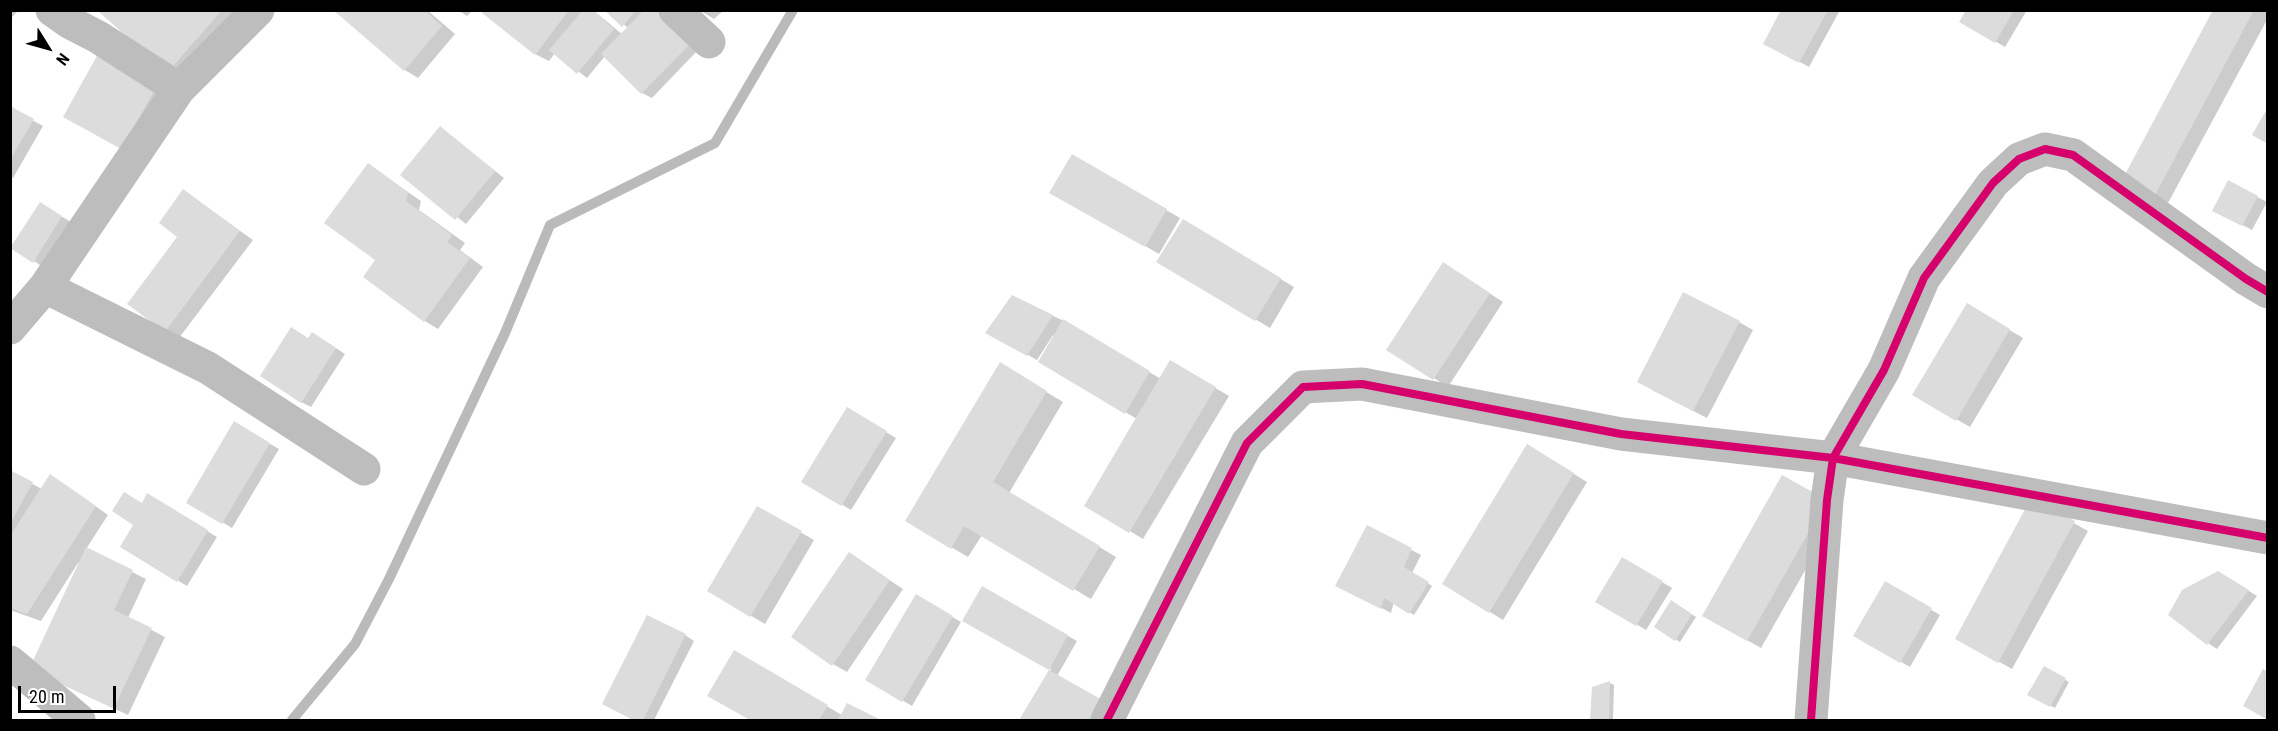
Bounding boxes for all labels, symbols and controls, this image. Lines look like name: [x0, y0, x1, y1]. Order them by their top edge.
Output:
north arrow: [18, 18, 78, 78]
text: N: [52, 49, 73, 69]
scale bar: [21, 674, 118, 712]
text: 20 m: [29, 686, 64, 707]

